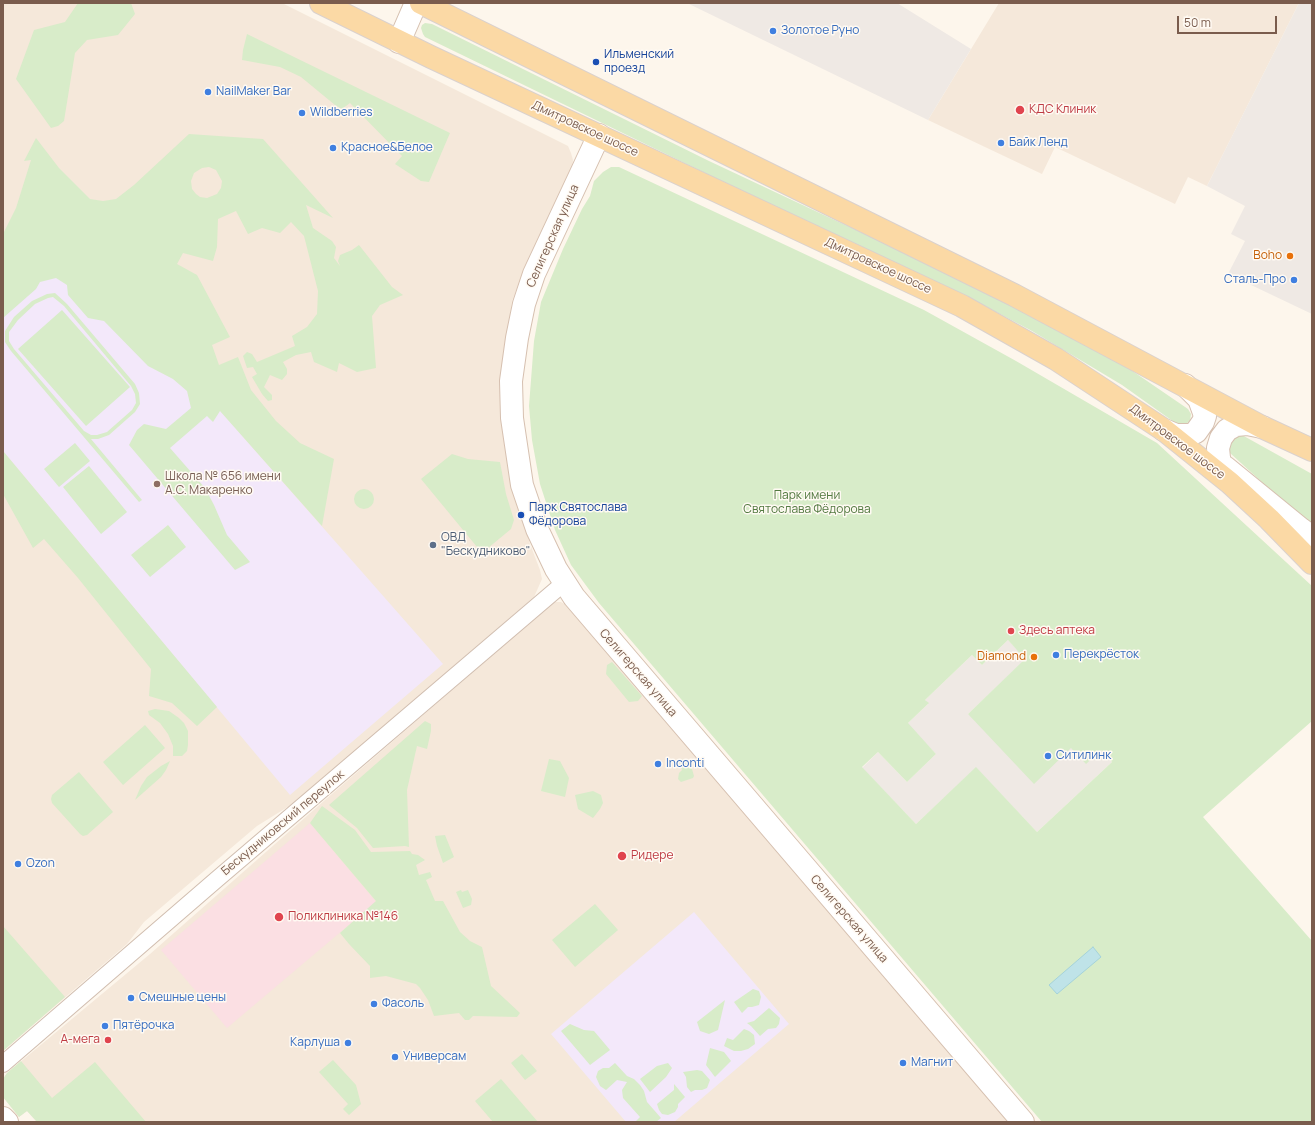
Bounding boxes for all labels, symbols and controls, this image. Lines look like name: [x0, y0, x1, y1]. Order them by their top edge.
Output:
scale bar: [1179, 8, 1279, 34]
text: 50 m: [1184, 14, 1211, 31]
place label: Золотое Руно: [781, 24, 859, 38]
marker: Золотое Руно: [768, 26, 778, 36]
place label: Ильменский проезд: [604, 48, 674, 76]
marker: Ильменский проезд: [591, 57, 601, 67]
place label: NailMaker Bar: [216, 85, 291, 99]
marker: NailMaker Bar: [203, 87, 213, 97]
street label: Дмитровское шоссе: [529, 98, 641, 160]
place label: КДС Клиник: [1029, 103, 1096, 117]
marker: КДС Клиник: [1014, 104, 1026, 116]
place label: Wildberries: [310, 106, 373, 120]
marker: Wildberries: [297, 108, 307, 118]
place label: Байк Ленд: [1009, 136, 1068, 150]
marker: Байк Ленд: [996, 138, 1006, 148]
place label: Красное&Белое: [341, 141, 433, 155]
marker: Красное&Белое: [328, 143, 338, 153]
street label: Селигерская улица: [524, 182, 582, 290]
street label: Дмитровское шоссе: [822, 235, 934, 297]
place label: Boho: [1253, 249, 1282, 263]
marker: Boho: [1285, 251, 1295, 261]
place label: Сталь-Про: [1224, 273, 1286, 287]
marker: Сталь-Про: [1289, 275, 1299, 285]
street label: Дмитровское шоссе: [1126, 401, 1228, 483]
place label: Школа № 656 имени А.С. Макаренко: [165, 470, 281, 498]
marker: Школа № 656 имени А.С. Макаренко: [152, 479, 162, 489]
park label: Парк имени Святослава Фёдорова: [743, 489, 871, 517]
place label: Парк Святослава Фёдорова: [529, 501, 627, 529]
marker: Парк Святослава Фёдорова: [516, 510, 526, 520]
place label: ОВД "Бескудниково": [441, 531, 531, 559]
marker: ОВД "Бескудниково": [428, 540, 438, 550]
place label: Здесь аптека: [1019, 624, 1095, 638]
street label: Селигерская улица: [596, 626, 680, 720]
marker: Здесь аптека: [1006, 626, 1016, 636]
place label: Перекрёсток: [1064, 648, 1139, 662]
place label: Diamond: [977, 650, 1026, 664]
marker: Перекрёсток: [1051, 650, 1061, 660]
marker: Diamond: [1029, 652, 1039, 662]
place label: Ситилинк: [1056, 749, 1111, 763]
marker: Ситилинк: [1043, 751, 1053, 761]
place label: Inconti: [666, 757, 704, 771]
marker: Inconti: [653, 759, 663, 769]
street label: Бескудниковский переулок: [219, 767, 347, 879]
place label: Ридере: [631, 849, 673, 863]
marker: Ридере: [616, 850, 628, 862]
place label: Ozon: [26, 857, 55, 871]
marker: Ozon: [13, 859, 23, 869]
street label: Селигерская улица: [807, 872, 891, 966]
place label: Поликлиника №146: [288, 910, 398, 924]
marker: Поликлиника №146: [273, 911, 285, 923]
place label: Смешные цены: [139, 991, 226, 1005]
marker: Смешные цены: [126, 993, 136, 1003]
place label: Фасоль: [382, 997, 424, 1011]
marker: Фасоль: [369, 999, 379, 1009]
place label: Пятёрочка: [113, 1019, 174, 1033]
marker: Пятёрочка: [100, 1021, 110, 1031]
place label: А-мега: [61, 1033, 100, 1047]
marker: А-мега: [103, 1035, 113, 1045]
place label: Карлуша: [290, 1036, 340, 1050]
marker: Карлуша: [343, 1038, 353, 1048]
place label: Универсам: [403, 1050, 466, 1064]
marker: Универсам: [390, 1052, 400, 1062]
place label: Магнит: [911, 1056, 953, 1070]
marker: Магнит: [898, 1058, 908, 1068]

